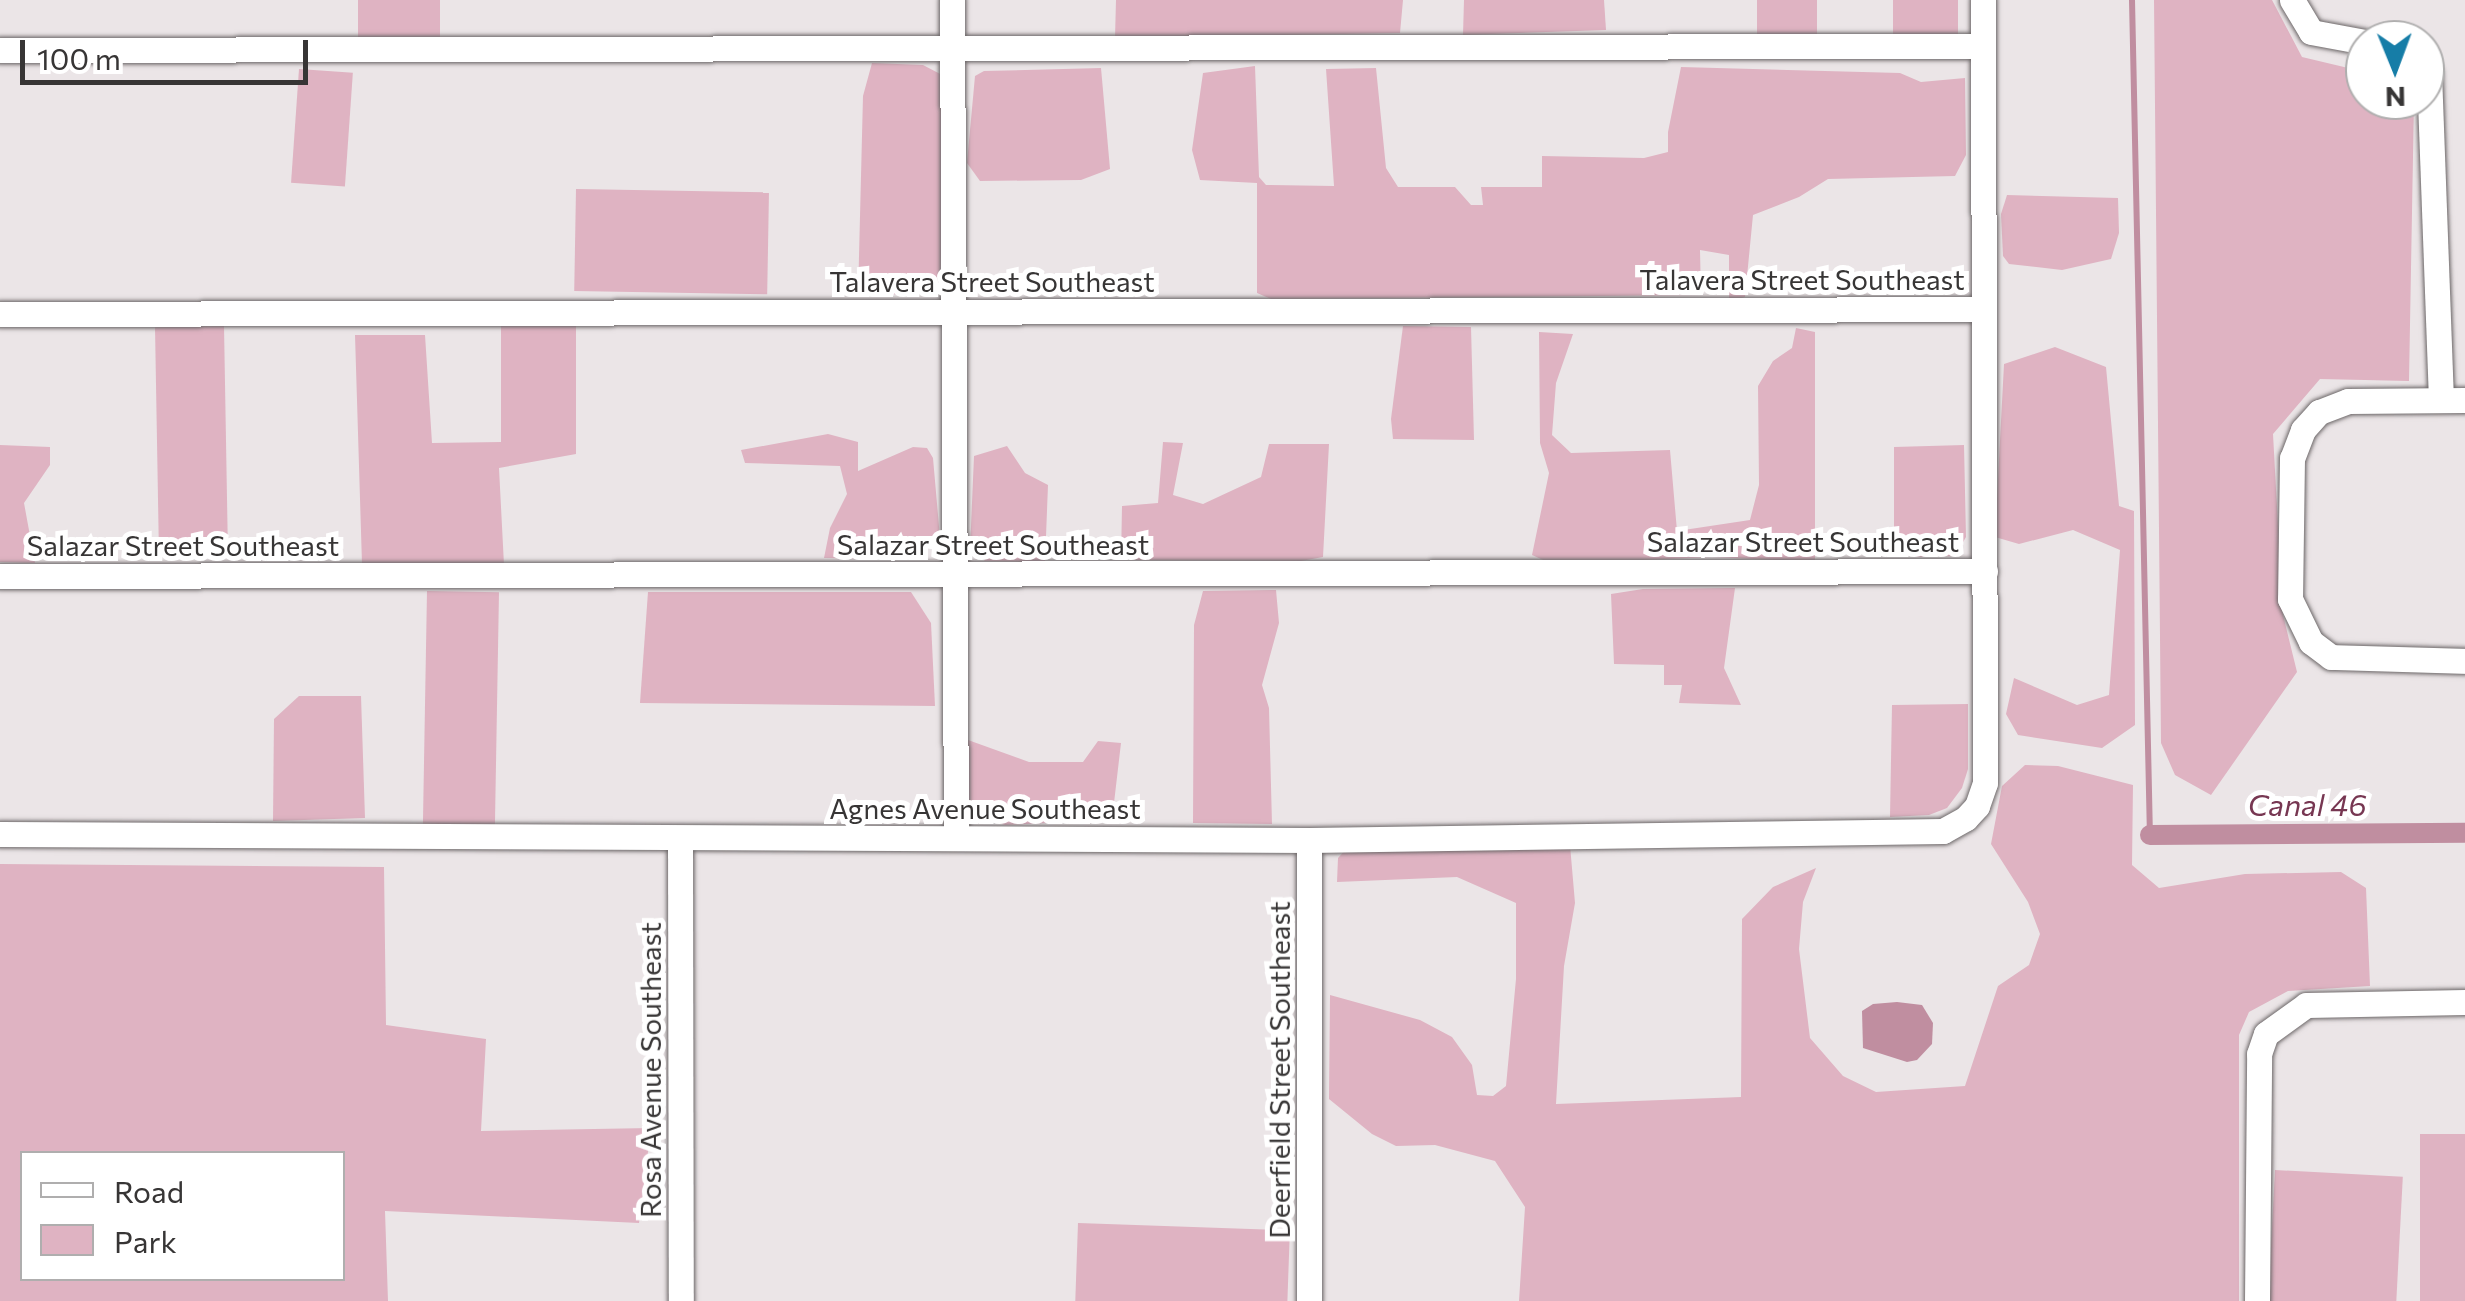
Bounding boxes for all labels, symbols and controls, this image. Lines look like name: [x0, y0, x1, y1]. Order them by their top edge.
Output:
scale bar: [25, 20, 312, 82]
north arrow: [2345, 20, 2445, 120]
text: 100 m: [37, 39, 121, 76]
text: N: [2385, 81, 2406, 115]
street label: Talavera Street Southeast: [1639, 262, 1965, 296]
street label: Talavera Street Southeast: [829, 264, 1155, 298]
street label: Salazar Street Southeast: [1647, 524, 1959, 558]
street label: Salazar Street Southeast: [837, 527, 1149, 561]
street label: Salazar Street Southeast: [27, 528, 339, 562]
water label: Canal 46: [2248, 786, 2366, 822]
street label: Agnes Avenue Southeast: [829, 791, 1141, 825]
street label: Deerfield Street Southeast: [1262, 901, 1296, 1239]
street label: Rosa Avenue Southeast: [633, 922, 667, 1218]
legend: [20, 1151, 345, 1281]
text: Road: [114, 1172, 184, 1209]
text: Park: [114, 1222, 177, 1259]

